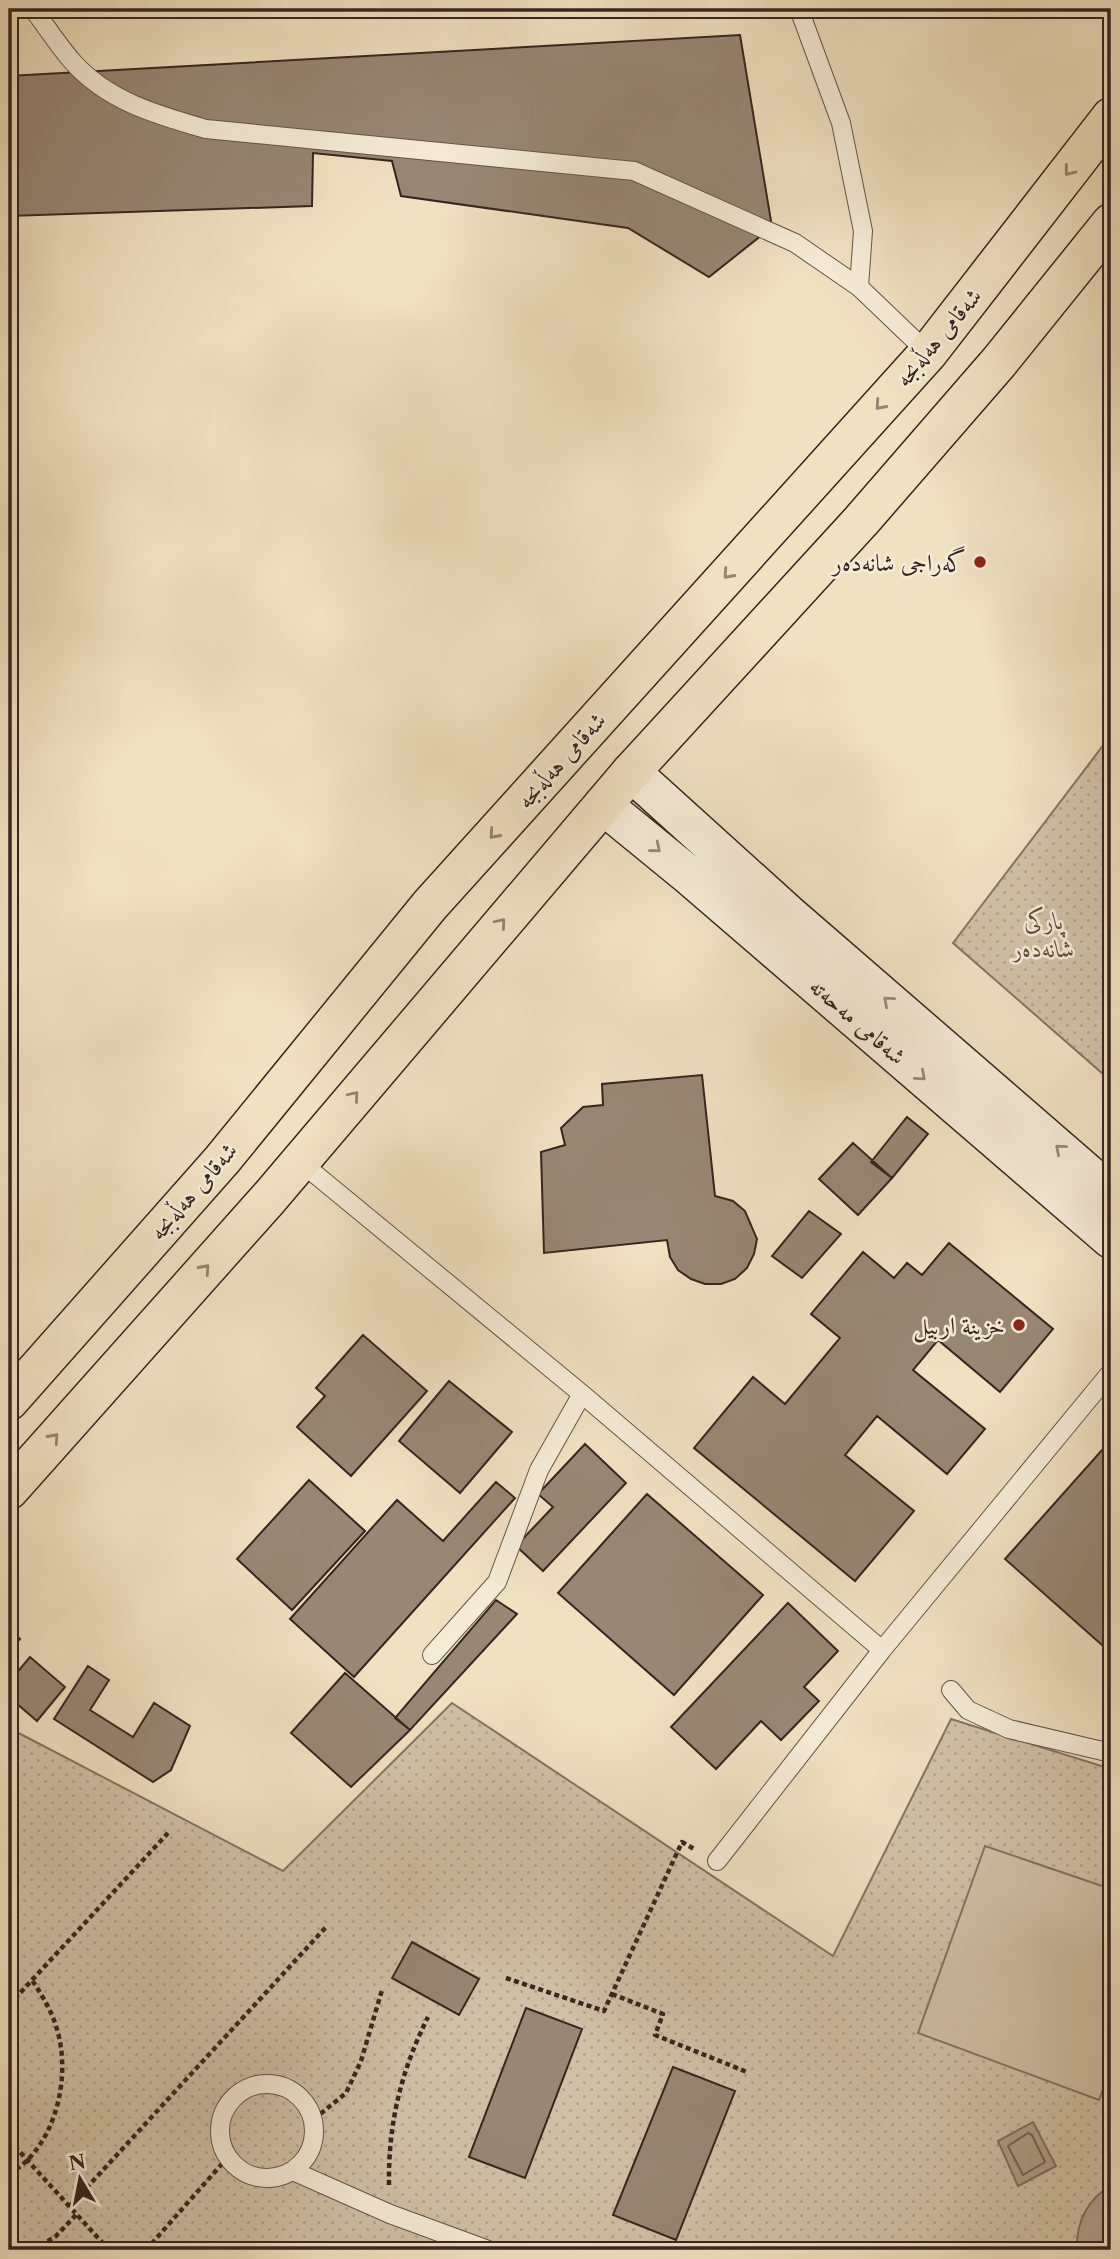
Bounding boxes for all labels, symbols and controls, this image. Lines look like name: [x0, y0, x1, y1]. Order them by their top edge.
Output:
one-way arrow: [1065, 164, 1078, 176]
street label: شەقامی هەڵەبجە: [888, 282, 988, 393]
one-way arrow: [876, 397, 889, 410]
place label: گەراجی شانەدەر: [830, 546, 966, 577]
marker: گەراجی شانەدەر: [972, 554, 988, 570]
one-way arrow: [724, 566, 736, 579]
street label: شەقامی هەڵەبجە: [510, 706, 613, 815]
one-way arrow: [489, 826, 502, 839]
one-way arrow: [647, 840, 660, 852]
park label: پارکی شانەدەر: [1011, 906, 1075, 963]
one-way arrow: [493, 919, 505, 932]
street label: شەقامی مەحەتە: [804, 971, 912, 1071]
one-way arrow: [883, 997, 896, 1009]
one-way arrow: [913, 1068, 926, 1080]
one-way arrow: [346, 1092, 358, 1105]
street label: شەقامی هەڵەبجە: [143, 1136, 244, 1246]
one-way arrow: [1055, 1145, 1068, 1157]
one-way arrow: [197, 1264, 209, 1277]
place label: خزينة اربيل: [913, 1311, 1005, 1343]
marker: خزينة اربيل: [1011, 1317, 1027, 1333]
one-way arrow: [46, 1433, 58, 1446]
north arrow: [46, 2144, 116, 2214]
text: N: [67, 2150, 87, 2176]

